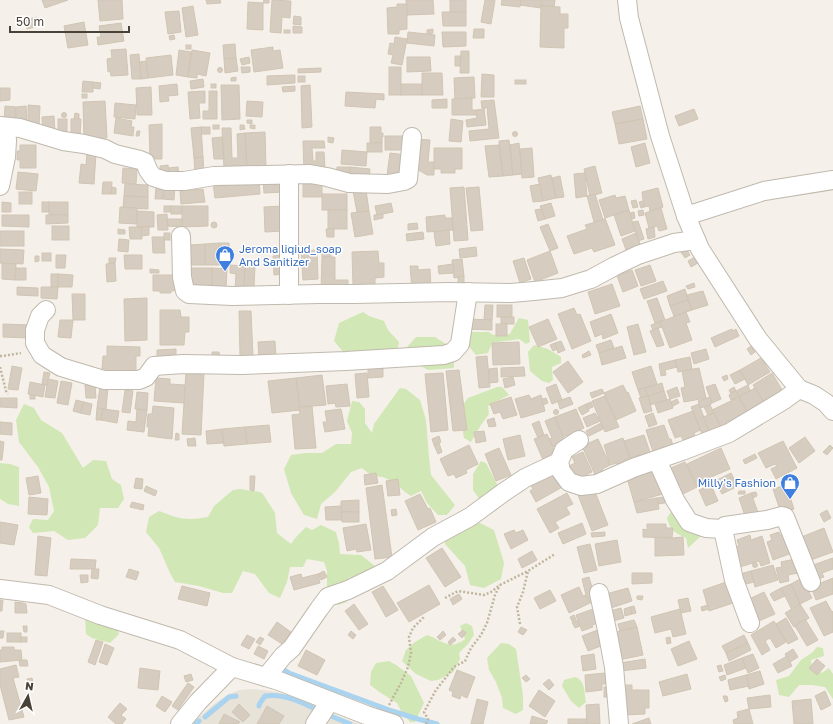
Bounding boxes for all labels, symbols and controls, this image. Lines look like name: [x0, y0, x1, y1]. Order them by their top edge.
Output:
scale bar: [10, 8, 129, 34]
text: 50 m: [16, 14, 44, 29]
place label: Jeroma liqiud_soap And Sanitizer: [239, 242, 342, 268]
shop icon: Jeroma liqiud_soap And Sanitizer: [214, 244, 236, 272]
shop icon: Milly's Fashion: [779, 472, 801, 500]
place label: Milly's Fashion: [698, 476, 776, 489]
north arrow: [8, 676, 48, 716]
text: N: [24, 679, 35, 693]

